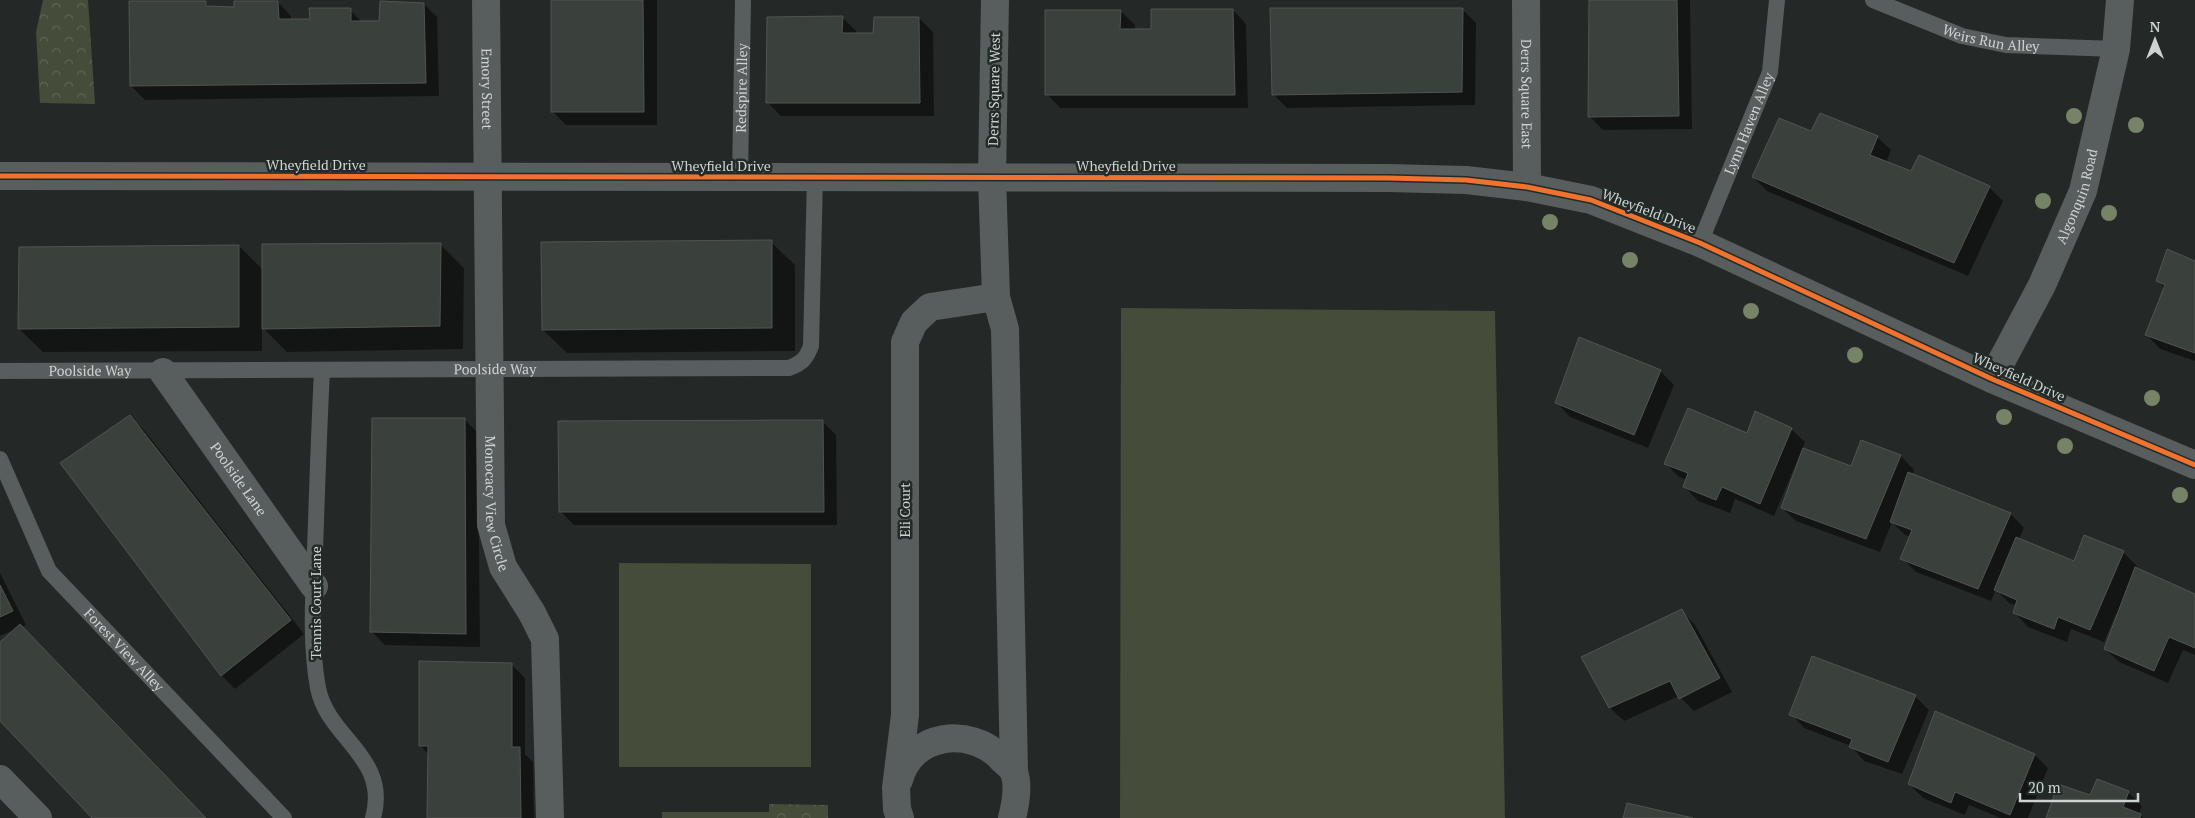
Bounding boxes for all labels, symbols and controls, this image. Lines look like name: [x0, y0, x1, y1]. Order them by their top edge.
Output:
north arrow: [2130, 15, 2180, 65]
text: N: [2150, 17, 2161, 36]
street label: Weirs Run Alley: [1940, 19, 2041, 55]
street label: Derrs Square West: [983, 31, 1004, 146]
street label: Derrs Square East: [1517, 39, 1537, 150]
street label: Redspire Alley: [731, 42, 751, 133]
street label: Emory Street: [477, 48, 497, 131]
street label: Lynn Haven Alley: [1719, 69, 1778, 177]
street label: Algonquin Road: [2051, 147, 2102, 247]
street label: Wheyfield Drive: [266, 155, 366, 174]
street label: Wheyfield Drive: [671, 156, 771, 175]
street label: Wheyfield Drive: [1076, 156, 1176, 175]
street label: Wheyfield Drive: [1599, 184, 1699, 237]
street label: Wheyfield Drive: [1970, 348, 2068, 405]
street label: Poolside Way: [454, 359, 537, 378]
street label: Poolside Way: [49, 360, 132, 380]
street label: Monocacy View Circle: [481, 435, 514, 575]
street label: Poolside Lane: [206, 438, 272, 519]
street label: Eli Court: [895, 482, 914, 538]
street label: Tennis Court Lane: [306, 546, 325, 660]
street label: Forest View Alley: [80, 604, 169, 696]
scale bar: [2020, 770, 2138, 802]
text: 20 m: [2028, 777, 2061, 797]

